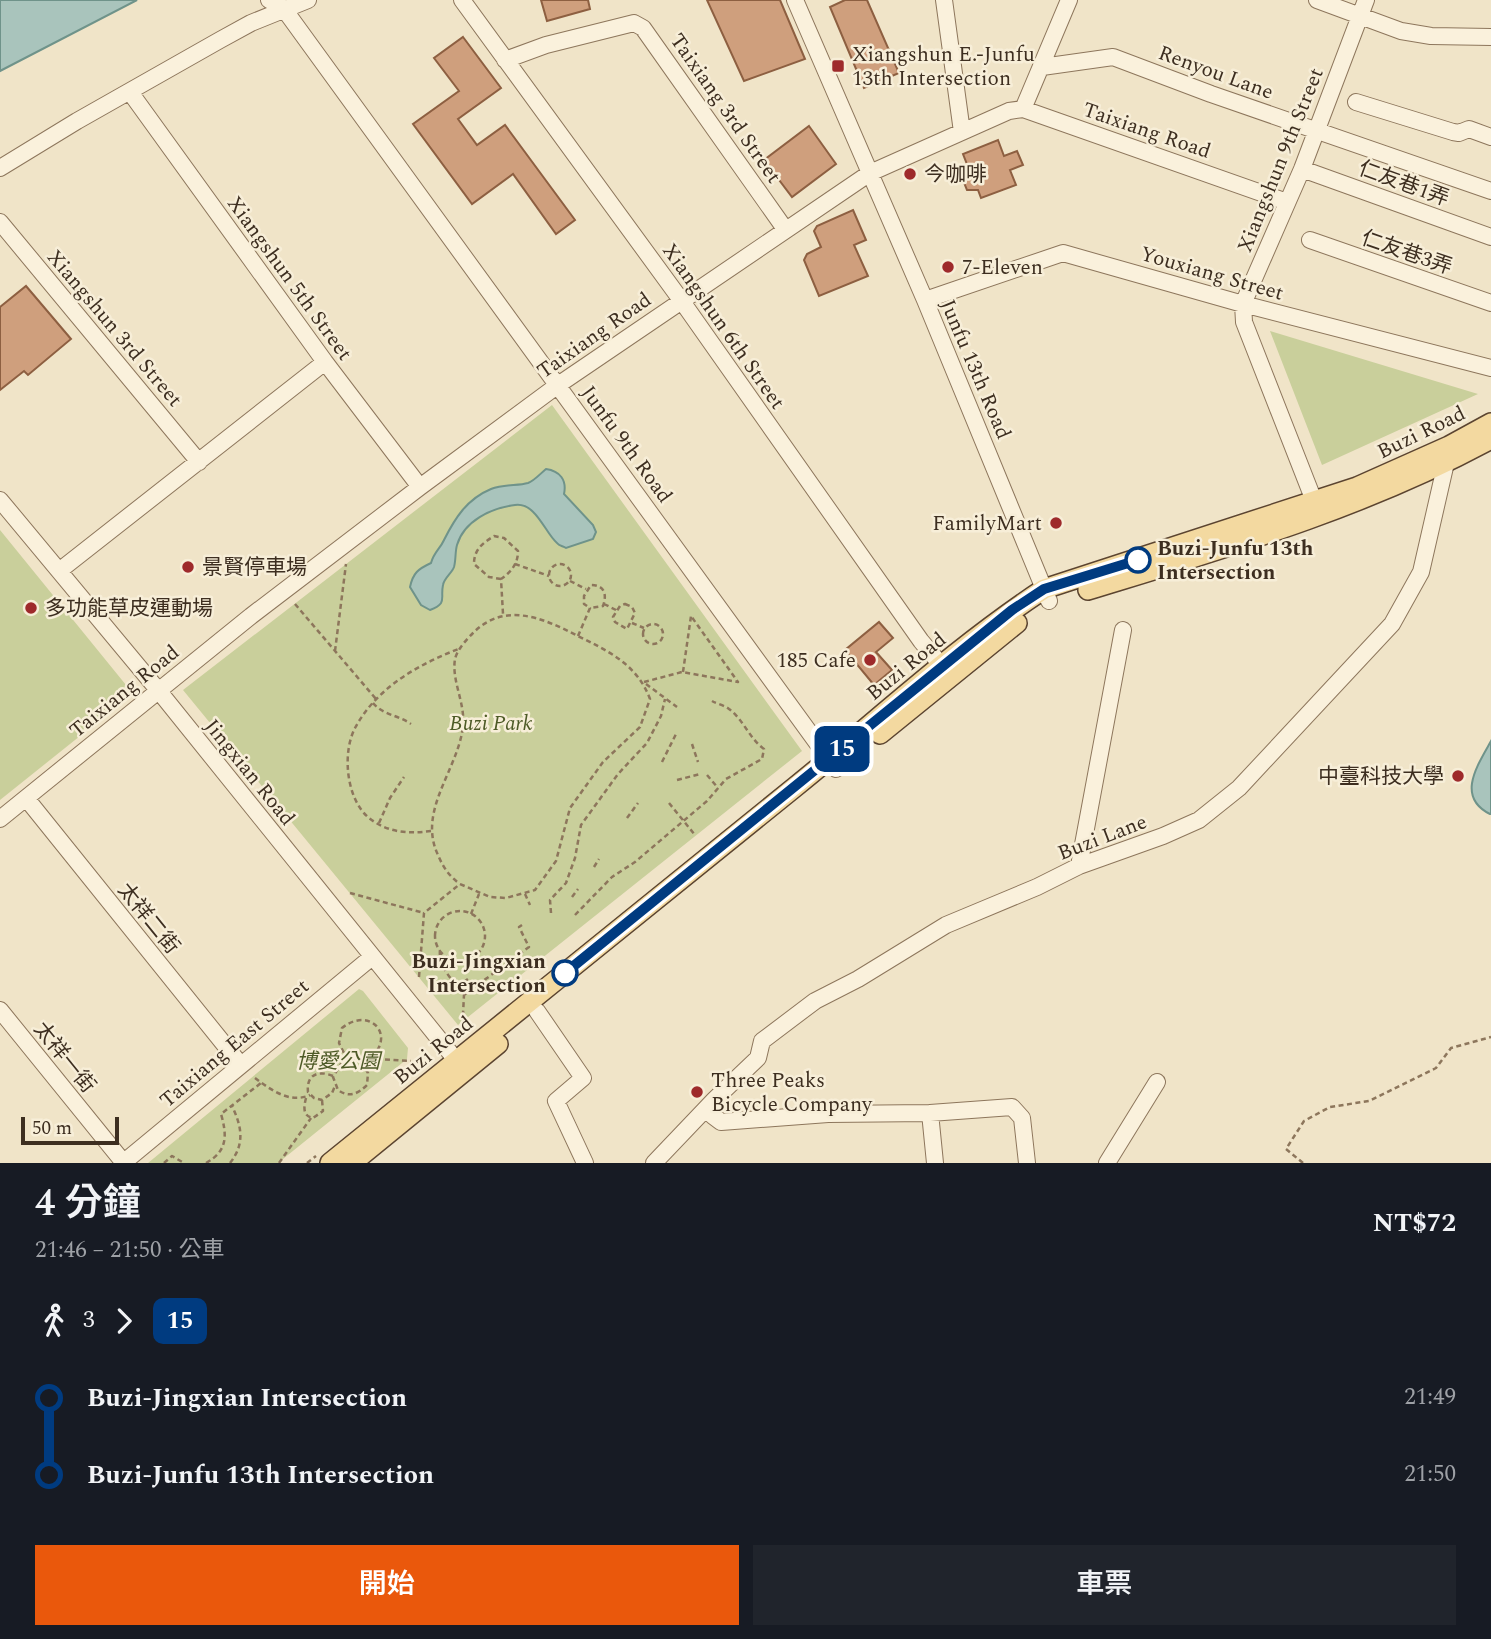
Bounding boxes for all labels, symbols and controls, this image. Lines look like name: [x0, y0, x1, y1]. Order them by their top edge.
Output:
street label: Taixiang 3rd Street: [661, 27, 789, 190]
street label: Renyou Lane: [1154, 37, 1278, 109]
place label: Xiangshun E.-Junfu 13th Intersection: [852, 39, 1035, 95]
marker: Xiangshun E.-Junfu 13th Intersection: [830, 58, 846, 74]
street label: Xiangshun 9th Street: [1229, 63, 1333, 258]
street label: Taixiang Road: [1078, 94, 1215, 168]
street label: 仁友巷1弄: [1354, 153, 1454, 215]
place label: 今咖啡: [924, 159, 987, 191]
marker: 今咖啡: [902, 166, 918, 182]
street label: Xiangshun 5th Street: [218, 190, 360, 368]
street label: 仁友巷3弄: [1357, 222, 1457, 283]
street label: Xiangshun 6th Street: [654, 237, 793, 416]
street label: Youxiang Street: [1136, 238, 1287, 310]
street label: Xiangshun 3rd Street: [39, 243, 190, 414]
place label: 7-Eleven: [962, 252, 1043, 284]
marker: 7-Eleven: [940, 259, 956, 275]
street label: Taixiang Road: [531, 284, 658, 387]
street label: Junfu 13th Road: [931, 294, 1019, 444]
street label: Junfu 9th Road: [572, 379, 680, 510]
street label: Buzi Road: [1372, 398, 1471, 468]
place label: FamilyMart: [932, 508, 1042, 540]
marker: FamilyMart: [1048, 515, 1064, 531]
place label: Buzi-Junfu 13th Intersection: [1157, 533, 1314, 589]
marker: Buzi-Junfu 13th Intersection: [1125, 547, 1151, 573]
place label: 景賢停車場: [202, 552, 307, 584]
marker: 景賢停車場: [180, 559, 196, 575]
place label: 多功能草皮運動場: [45, 593, 213, 625]
marker: 多功能草皮運動場: [23, 600, 39, 616]
street label: Buzi Road: [860, 624, 954, 709]
street label: Taixiang Road: [63, 637, 187, 746]
place label: 185 Cafe: [777, 645, 856, 677]
marker: 185 Cafe: [862, 652, 878, 668]
park label: Buzi Park: [449, 708, 533, 740]
street label: Jingxian Road: [196, 712, 303, 833]
line badge: 15: [810, 726, 874, 772]
text: 15: [829, 731, 855, 767]
place label: 中臺科技大學: [1318, 761, 1444, 793]
marker: 中臺科技大學: [1450, 768, 1466, 784]
street label: Buzi Lane: [1053, 806, 1152, 870]
street label: 太祥二街: [109, 876, 187, 961]
place label: Buzi-Jingxian Intersection: [411, 946, 546, 1002]
marker: Buzi-Jingxian Intersection: [552, 960, 578, 986]
street label: Taixiang East Street: [153, 971, 316, 1116]
street label: Buzi Road: [387, 1008, 481, 1093]
street label: 太祥一街: [25, 1015, 103, 1100]
park label: 博愛公園: [296, 1046, 383, 1078]
place label: Three Peaks Bicycle Company: [711, 1065, 873, 1121]
marker: Three Peaks Bicycle Company: [689, 1084, 705, 1100]
scale bar: [21, 1114, 119, 1146]
text: 50 m: [32, 1114, 72, 1143]
text: 4 分鐘: [35, 1175, 141, 1233]
text: NT$72: [1373, 1203, 1456, 1243]
text: 21:46 – 21:50 · 公車: [35, 1233, 225, 1268]
icon: walk: [35, 1302, 73, 1340]
icon: forward: [105, 1302, 143, 1340]
text: 3: [83, 1303, 95, 1338]
text: 15: [167, 1303, 193, 1339]
text: Buzi-Jingxian Intersection: [87, 1378, 407, 1418]
text: 21:49: [1404, 1380, 1456, 1415]
text: Buzi-Junfu 13th Intersection: [87, 1455, 434, 1495]
text: 21:50: [1404, 1457, 1456, 1492]
button: 開始: [35, 1545, 739, 1625]
button: 車票: [753, 1545, 1456, 1625]

